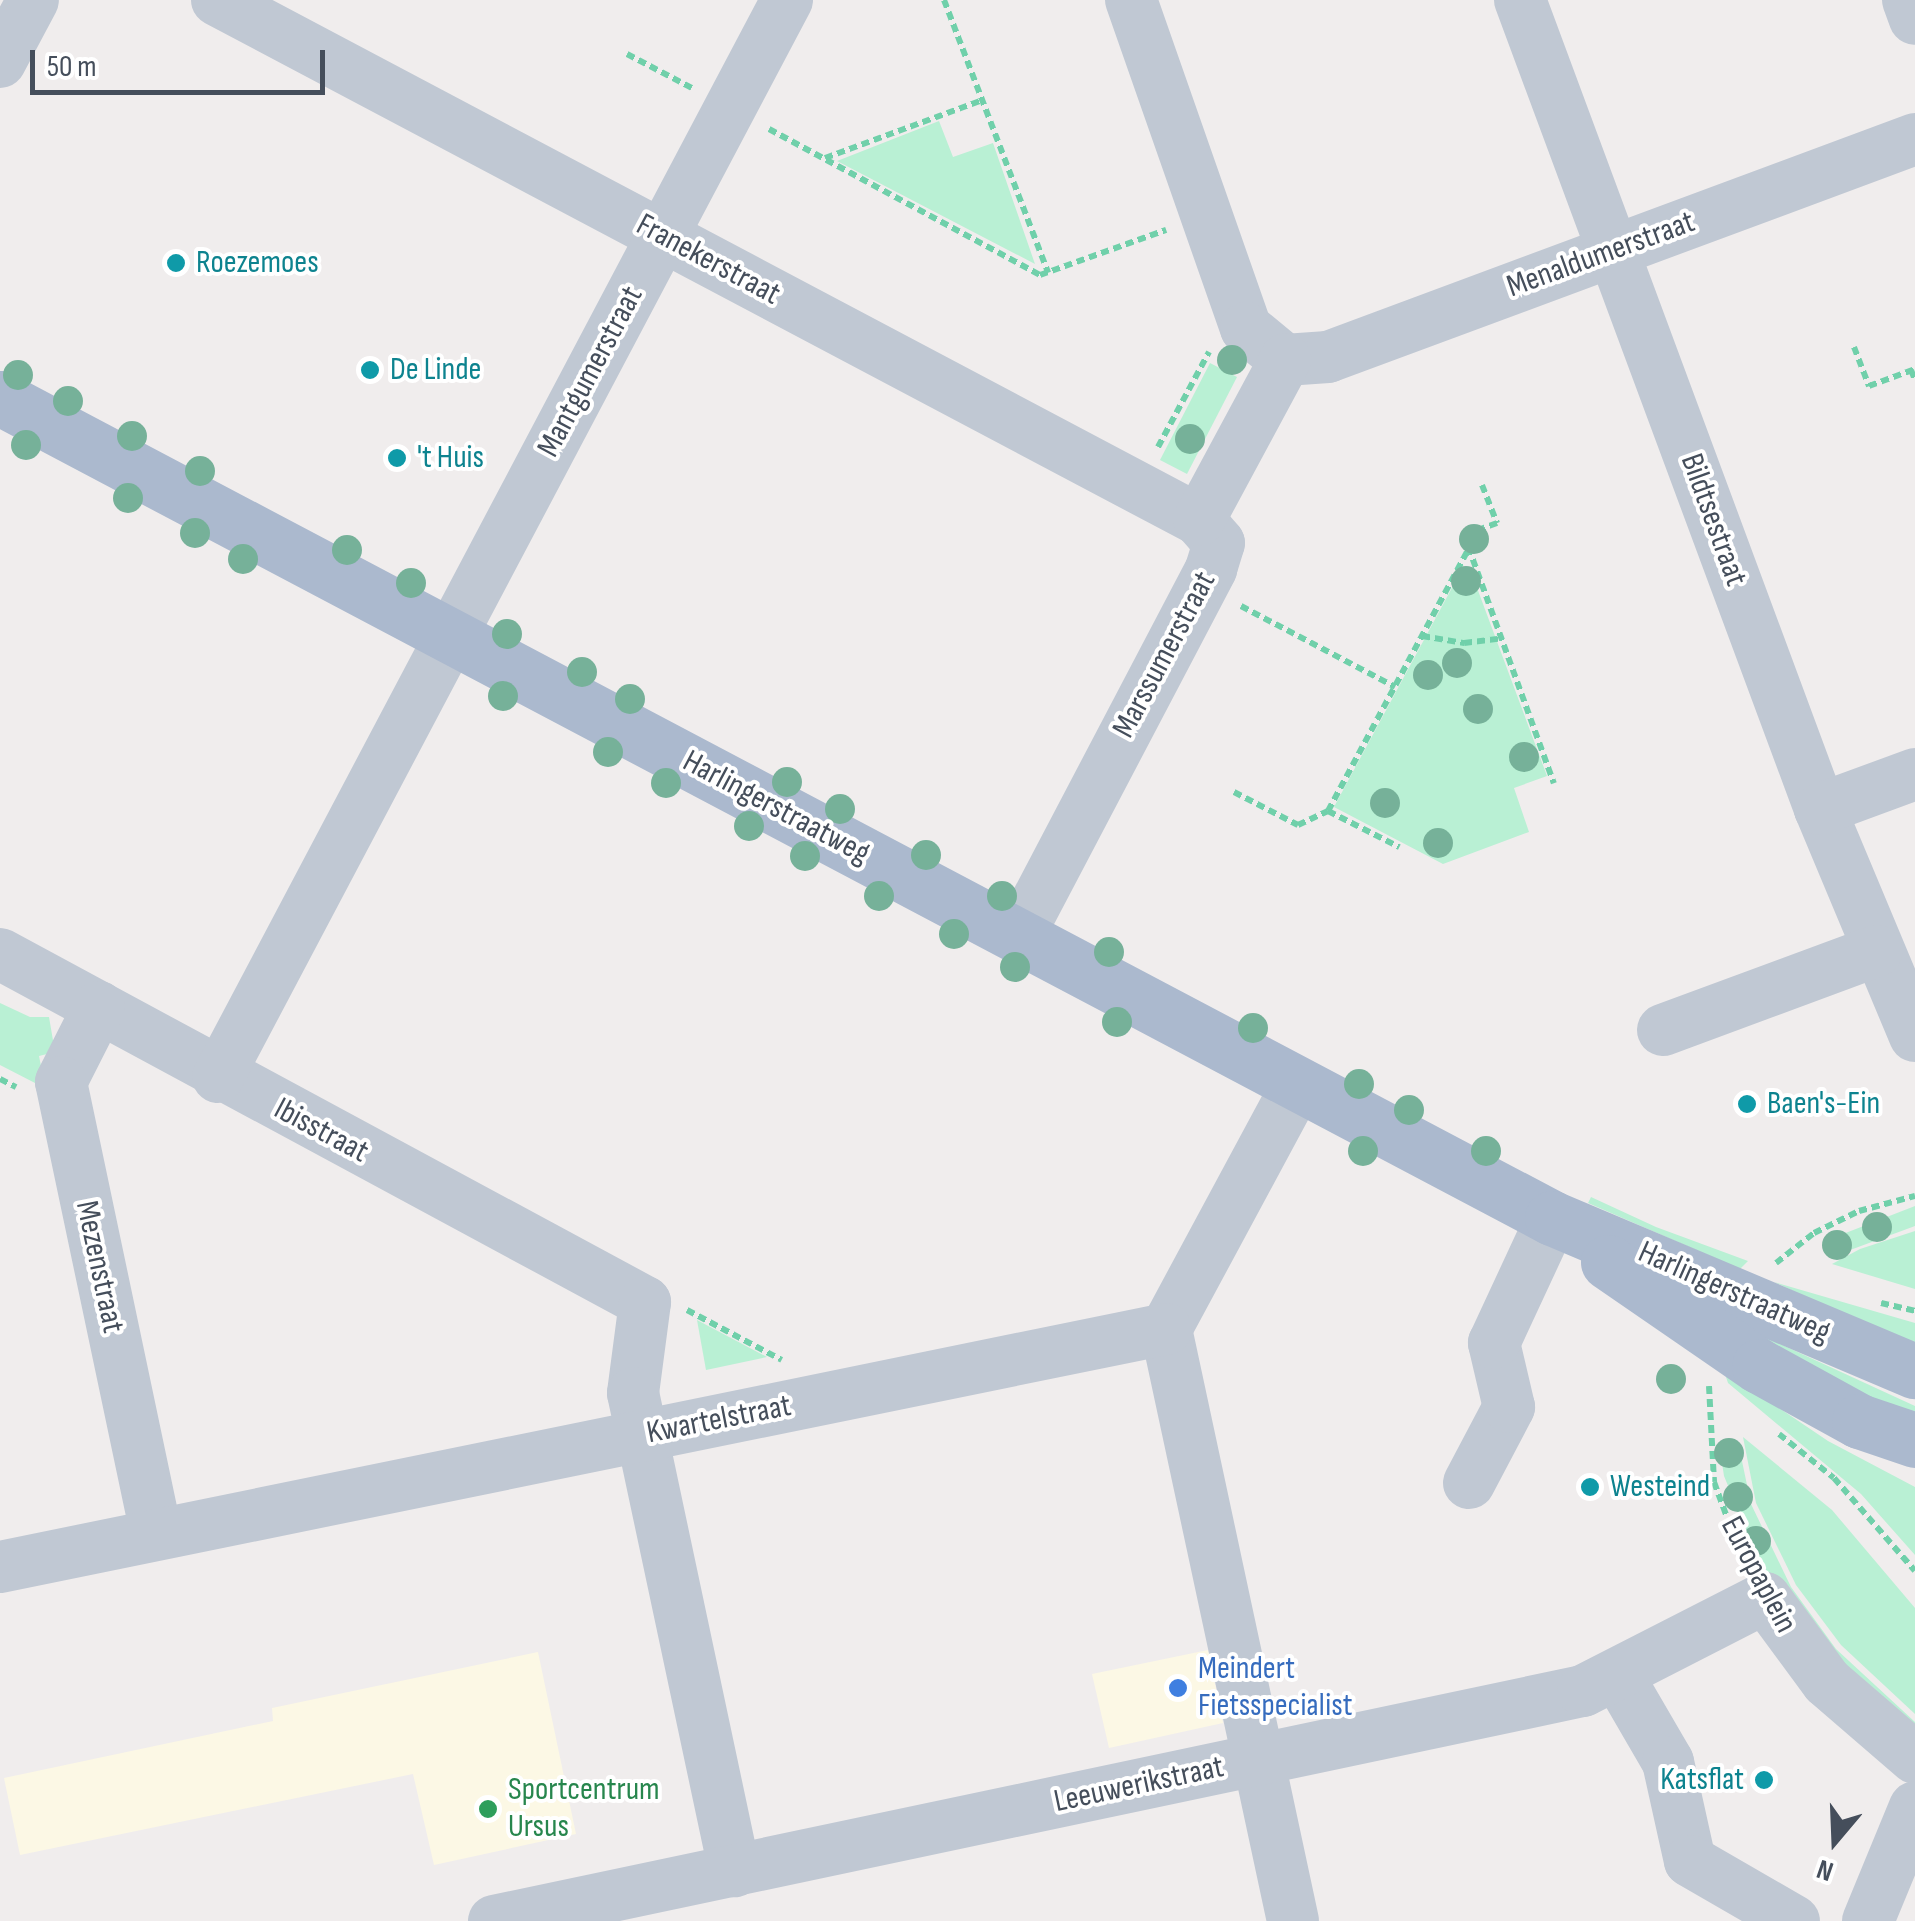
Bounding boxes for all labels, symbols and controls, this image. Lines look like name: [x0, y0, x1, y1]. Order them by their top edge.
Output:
scale bar: [35, 30, 330, 92]
text: 50 m: [47, 49, 96, 85]
street label: Menaldumerstraat: [1502, 203, 1700, 307]
street label: Franekerstraat: [630, 206, 786, 314]
place label: Roezemoes: [196, 244, 319, 282]
marker: Roezemoes: [165, 252, 187, 274]
street label: Mantgumerstraat: [530, 280, 652, 464]
place label: De Linde: [390, 351, 481, 389]
marker: De Linde: [359, 359, 381, 381]
place label: 't Huis: [417, 439, 484, 477]
marker: 't Huis: [386, 447, 408, 469]
street label: Bildtsestraat: [1671, 449, 1755, 591]
street label: Marssumerstraat: [1105, 565, 1225, 745]
street label: Harlingerstraatweg: [676, 743, 876, 873]
place label: Baen's-Ein: [1767, 1085, 1880, 1123]
street label: Ibisstraat: [267, 1090, 375, 1172]
marker: Baen's-Ein: [1736, 1093, 1758, 1115]
street label: Mezenstraat: [66, 1198, 132, 1336]
street label: Harlingerstraatweg: [1632, 1234, 1836, 1352]
street label: Kwartelstraat: [644, 1387, 794, 1453]
place label: Westeind: [1610, 1468, 1710, 1506]
marker: Westeind: [1579, 1476, 1601, 1498]
street label: Europaplein: [1712, 1510, 1804, 1640]
place label: Meindert Fietsspecialist: [1198, 1651, 1352, 1726]
marker: Meindert Fietsspecialist: [1167, 1677, 1189, 1699]
street label: Leeuwerikstraat: [1051, 1748, 1227, 1822]
place label: Katsflat: [1660, 1761, 1744, 1799]
marker: Katsflat: [1753, 1769, 1775, 1791]
place label: Sportcentrum Ursus: [508, 1772, 660, 1847]
north arrow: [1785, 1791, 1885, 1891]
marker: Sportcentrum Ursus: [477, 1798, 499, 1820]
text: N: [1813, 1852, 1838, 1888]

